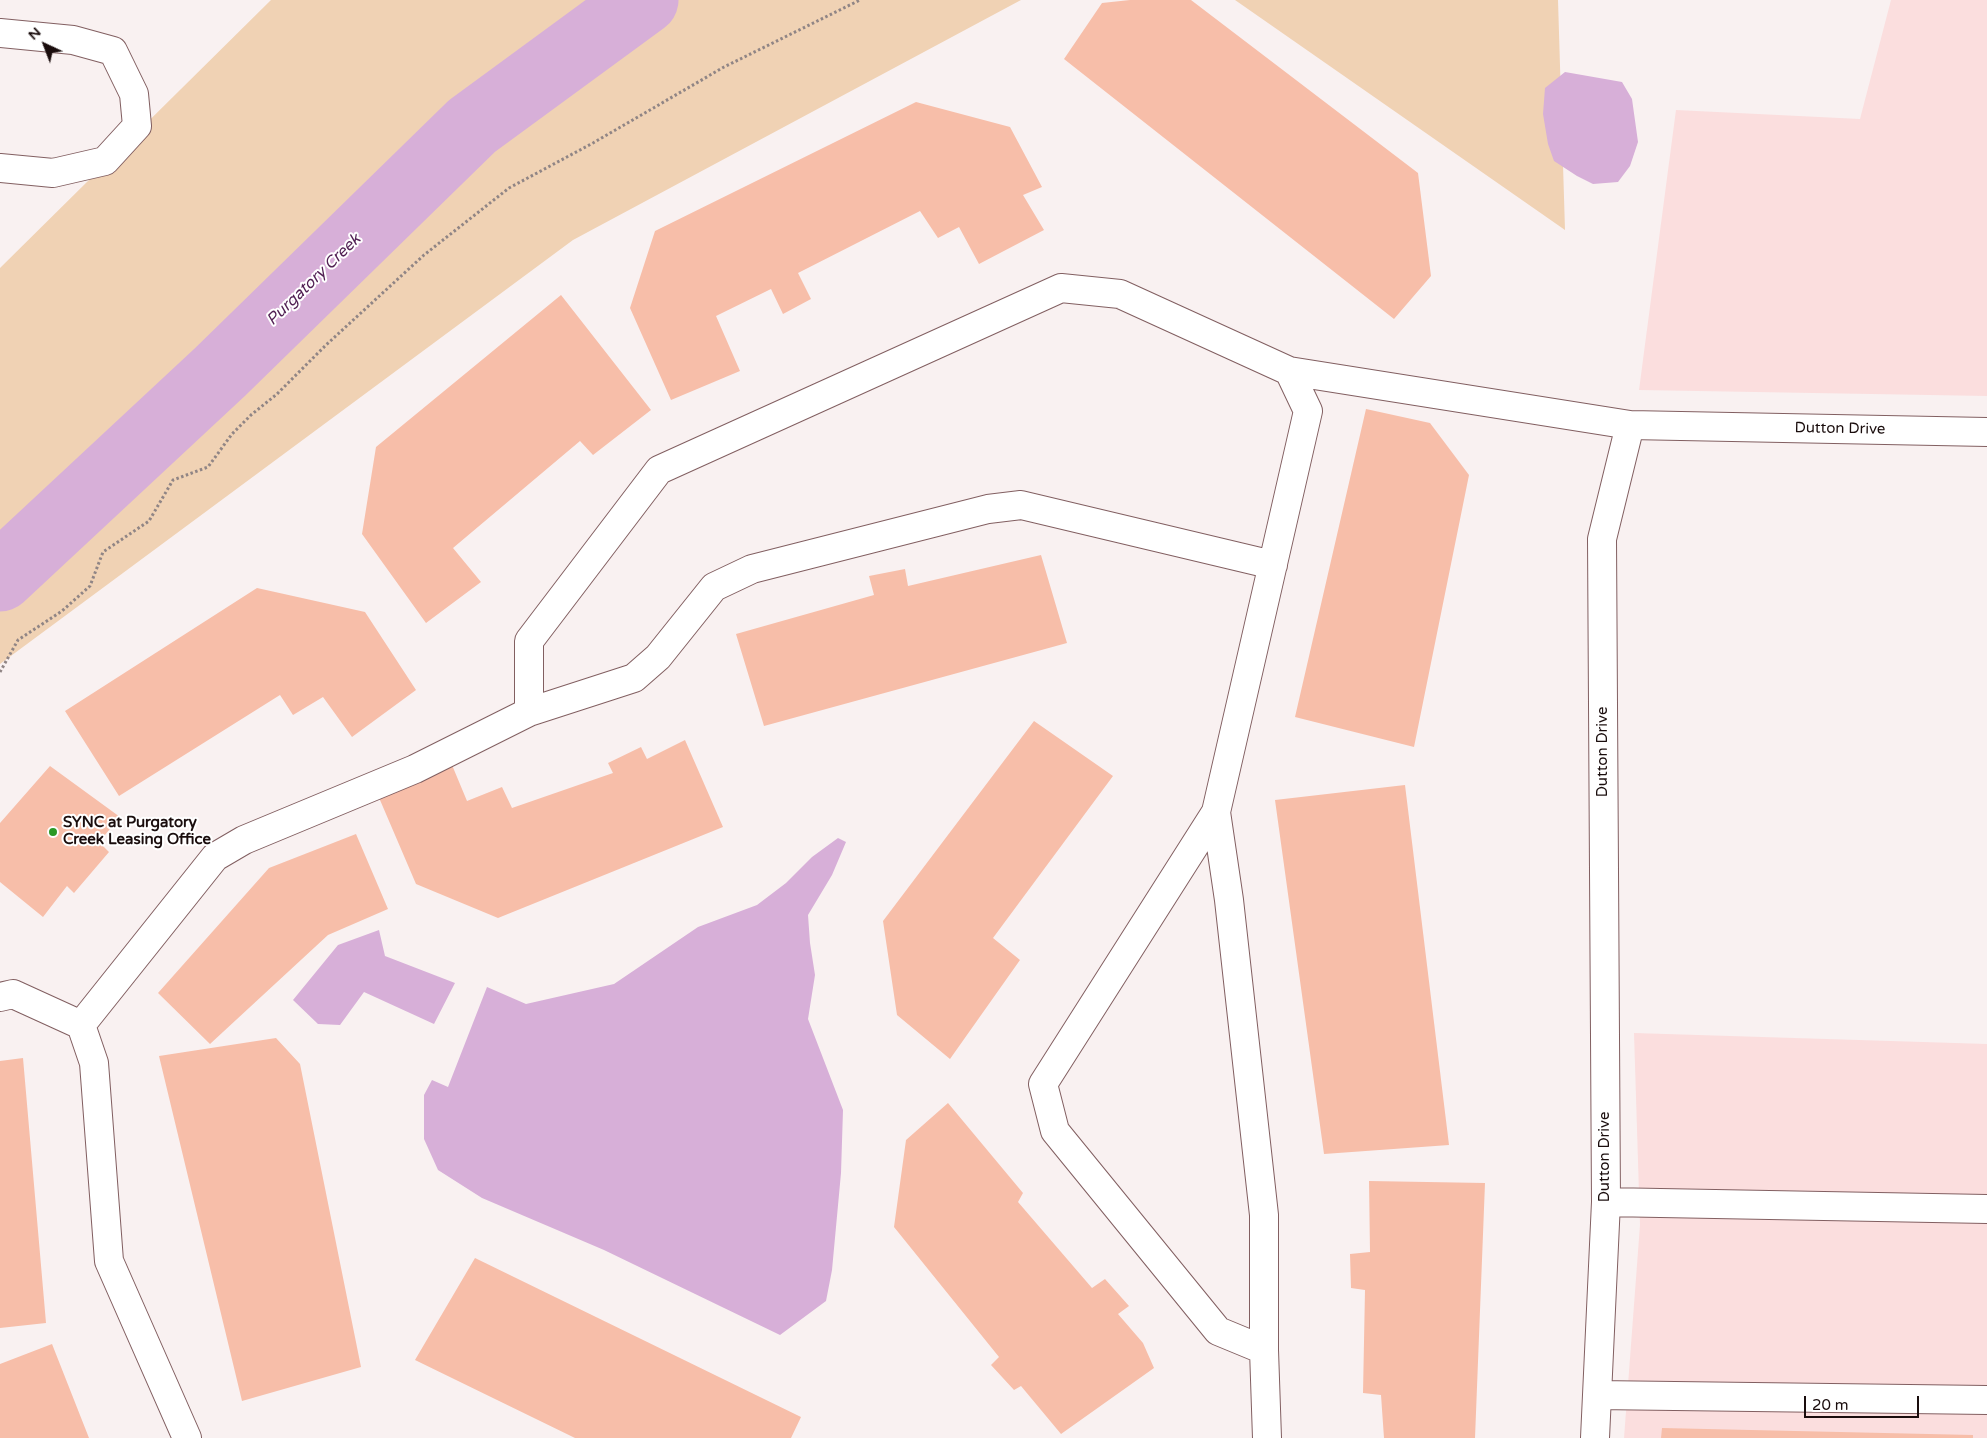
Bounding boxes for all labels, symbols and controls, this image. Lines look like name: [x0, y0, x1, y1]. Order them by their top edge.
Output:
north arrow: [20, 20, 70, 70]
text: N: [25, 24, 44, 44]
water label: Purgatory Creek: [263, 230, 365, 330]
street label: Dutton Drive: [1794, 419, 1886, 439]
street label: Dutton Drive: [1594, 707, 1612, 797]
place label: SYNC at Purgatory Creek Leasing Office: [63, 814, 211, 849]
marker: SYNC at Purgatory Creek Leasing Office: [47, 826, 59, 838]
street label: Dutton Drive: [1596, 1112, 1614, 1202]
scale bar: [1807, 1386, 1922, 1418]
text: 20 m: [1812, 1396, 1849, 1414]

